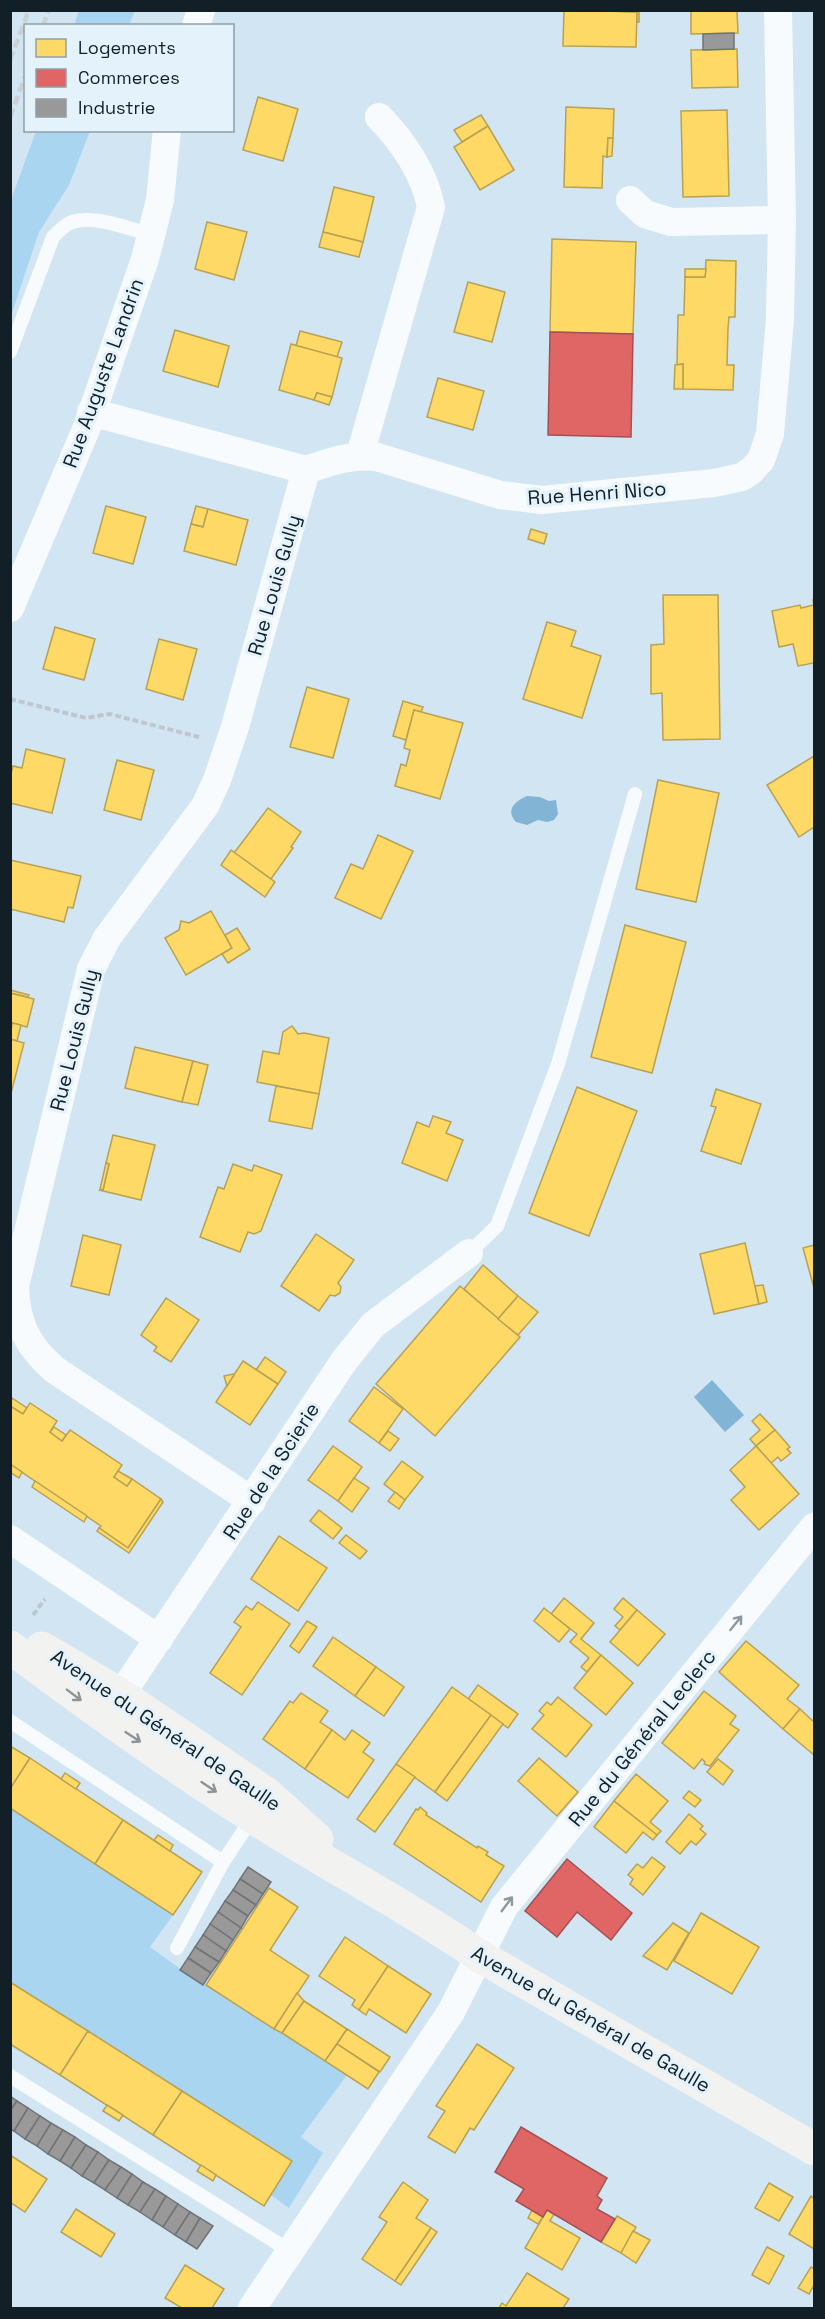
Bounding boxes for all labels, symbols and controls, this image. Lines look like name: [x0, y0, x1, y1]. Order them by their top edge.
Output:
legend: [24, 24, 234, 132]
text: Logements: [78, 36, 176, 59]
text: Commerces: [78, 66, 180, 89]
text: Industrie: [78, 96, 155, 119]
street label: Rue Auguste Landrin: [57, 275, 149, 471]
street label: Rue Henri Nico: [527, 475, 667, 511]
street label: Rue Louis Gully: [241, 512, 307, 658]
street label: Rue Louis Gully: [44, 966, 104, 1114]
street label: Rue de la Scierie: [217, 1397, 325, 1545]
one-way arrow: [730, 1615, 743, 1631]
street label: Avenue du Général de Gaulle: [46, 1643, 286, 1817]
street label: Rue du Général Leclerc: [563, 1644, 721, 1832]
one-way arrow: [66, 1688, 82, 1701]
one-way arrow: [124, 1731, 141, 1743]
one-way arrow: [200, 1781, 217, 1793]
one-way arrow: [501, 1897, 513, 1913]
street label: Avenue du Général de Gaulle: [467, 1940, 715, 2098]

